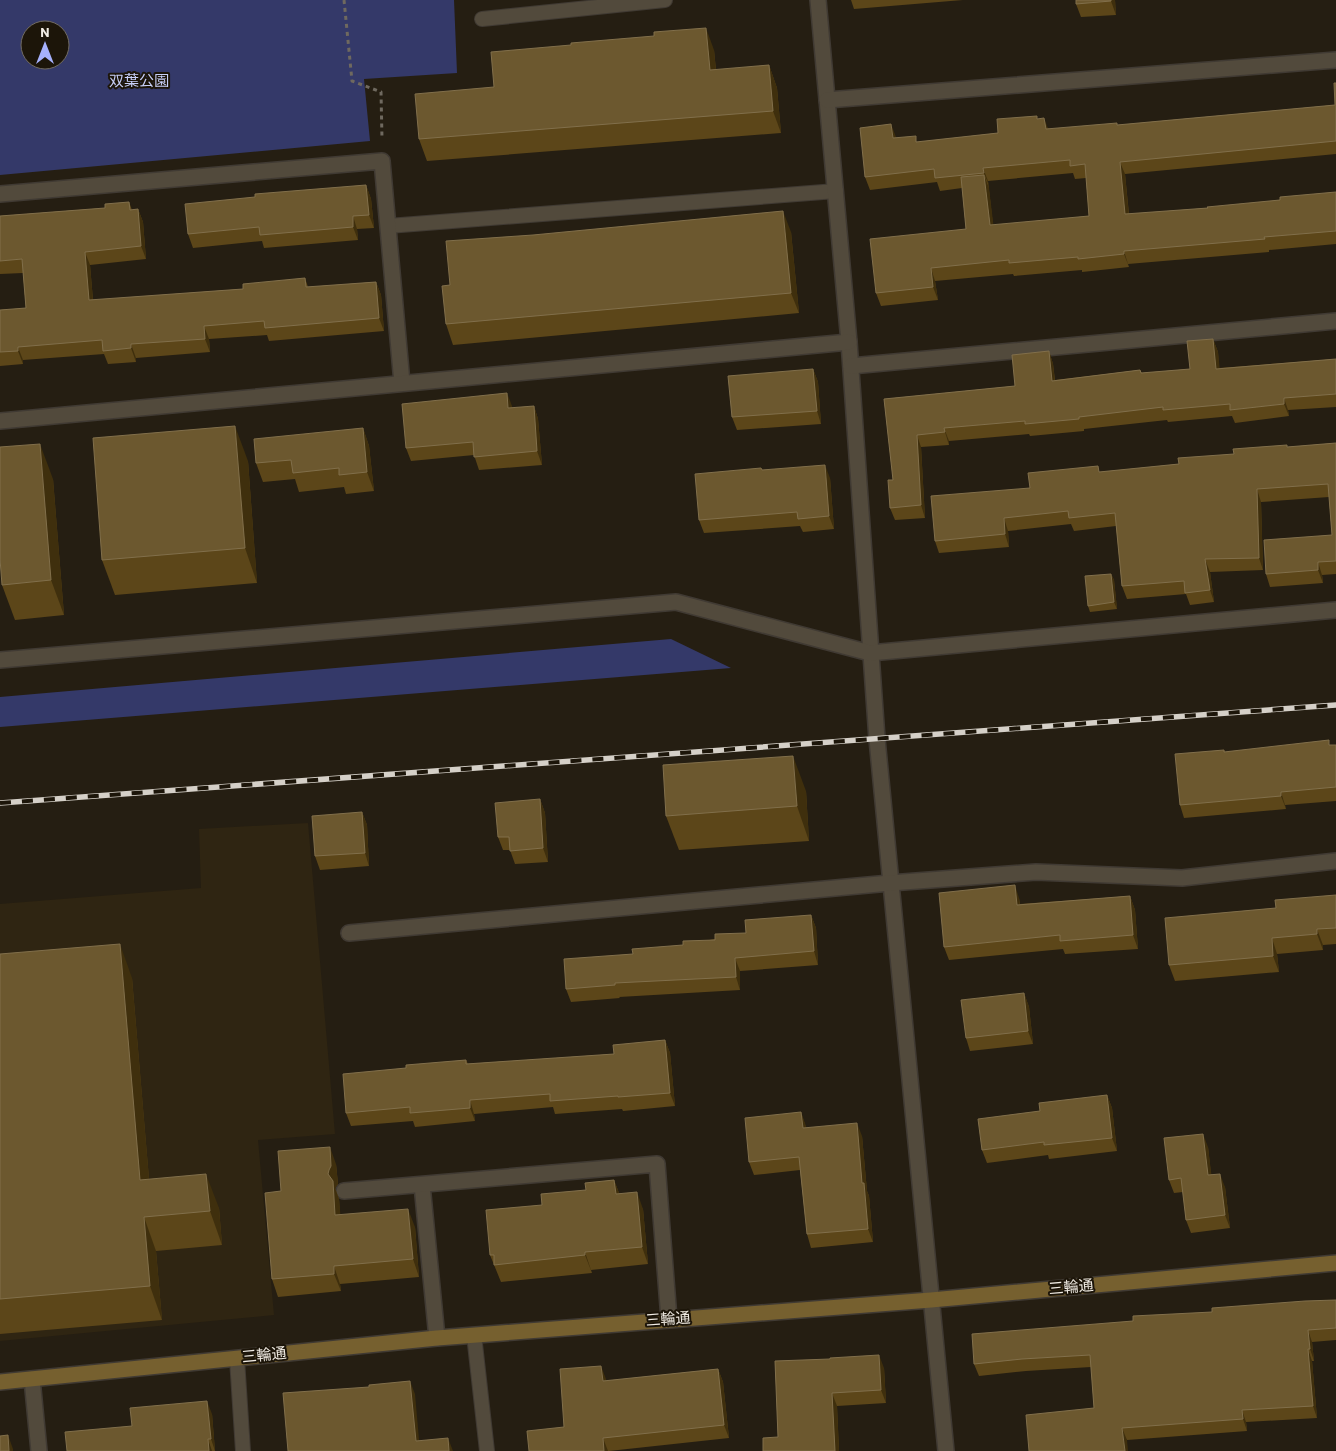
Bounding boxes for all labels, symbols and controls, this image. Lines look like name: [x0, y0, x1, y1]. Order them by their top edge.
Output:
north arrow: [20, 20, 70, 70]
text: N: [40, 23, 50, 40]
park label: 双葉公園: [109, 71, 169, 89]
street label: 三輪通: [1048, 1275, 1094, 1297]
street label: 三輪通: [645, 1307, 691, 1329]
street label: 三輪通: [241, 1343, 287, 1365]

